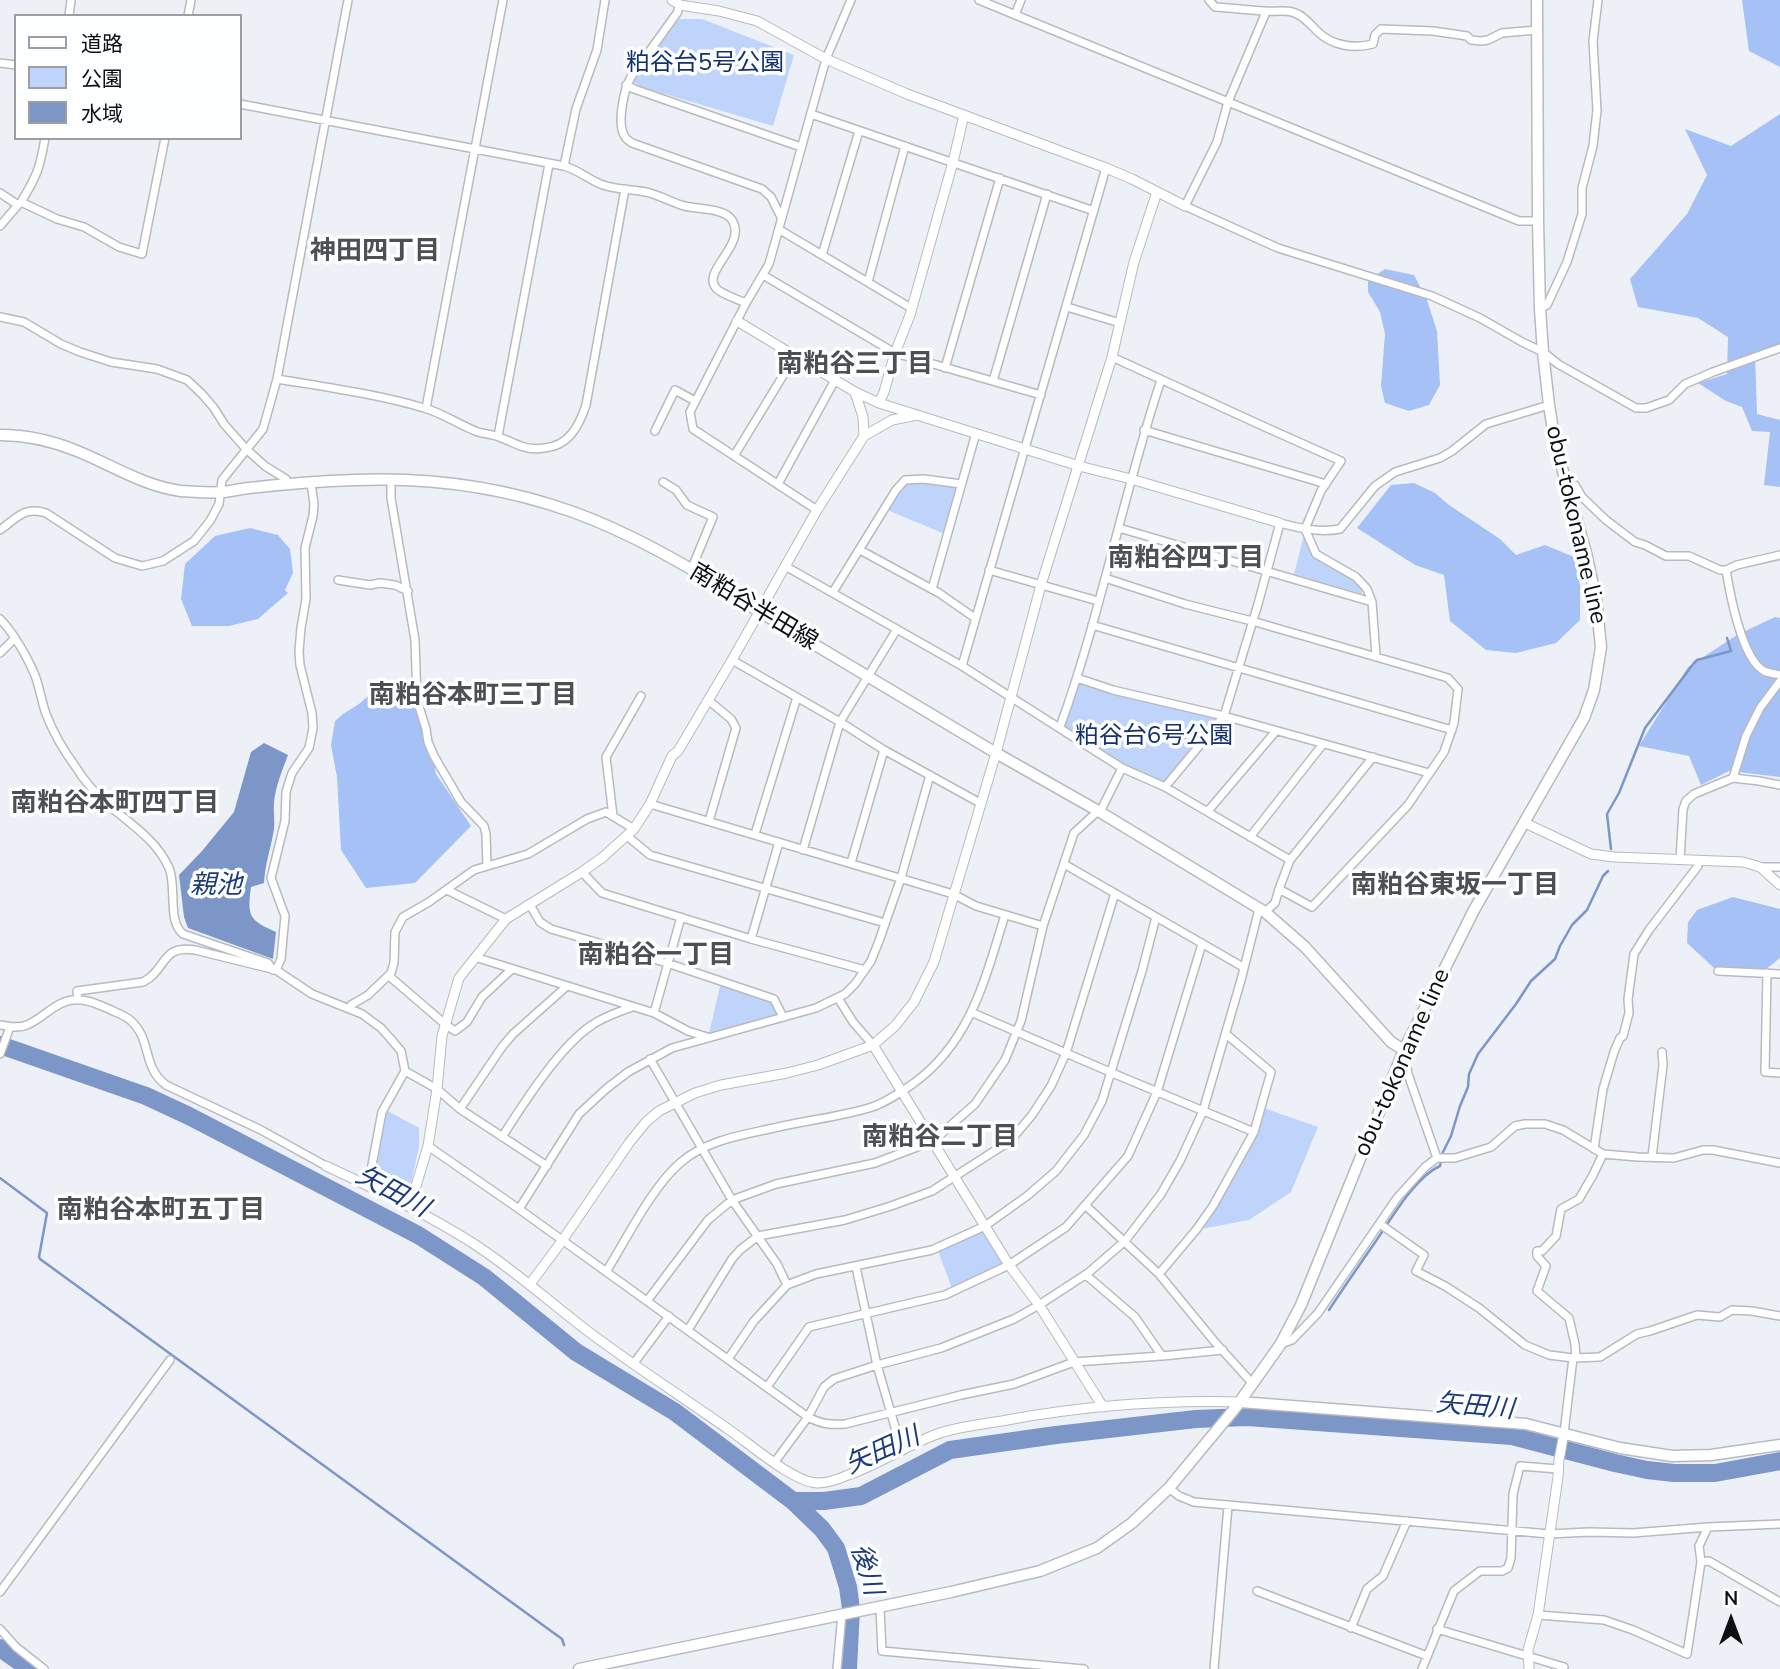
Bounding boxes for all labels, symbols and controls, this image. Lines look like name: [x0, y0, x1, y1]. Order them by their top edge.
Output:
legend: [14, 14, 242, 140]
text: 道路: [81, 30, 123, 58]
park label: 粕谷台5号公園: [626, 50, 784, 78]
text: 公園: [81, 65, 123, 93]
text: 水域: [81, 100, 123, 128]
district label: 神田四丁目: [310, 237, 440, 269]
district label: 南粕谷三丁目: [777, 350, 933, 382]
street label: obu-tokoname line: [1538, 423, 1612, 627]
district label: 南粕谷四丁目: [1108, 544, 1264, 576]
street label: 南粕谷半田線: [684, 559, 822, 657]
district label: 南粕谷本町三丁目: [369, 681, 577, 713]
park label: 粕谷台6号公園: [1075, 723, 1233, 751]
district label: 南粕谷本町四丁目: [11, 789, 219, 821]
water label: 親池: [190, 871, 242, 903]
district label: 南粕谷東坂一丁目: [1351, 871, 1559, 903]
district label: 南粕谷一丁目: [578, 941, 734, 973]
street label: obu-tokoname line: [1349, 965, 1457, 1161]
district label: 南粕谷二丁目: [862, 1123, 1018, 1155]
water label: 矢田川: [350, 1161, 434, 1225]
district label: 南粕谷本町五丁目: [57, 1196, 265, 1228]
water label: 矢田川: [1435, 1389, 1515, 1427]
water label: 矢田川: [841, 1422, 925, 1482]
water label: 後川: [842, 1541, 888, 1599]
north arrow: [1696, 1585, 1766, 1655]
text: N: [1724, 1586, 1738, 1612]

